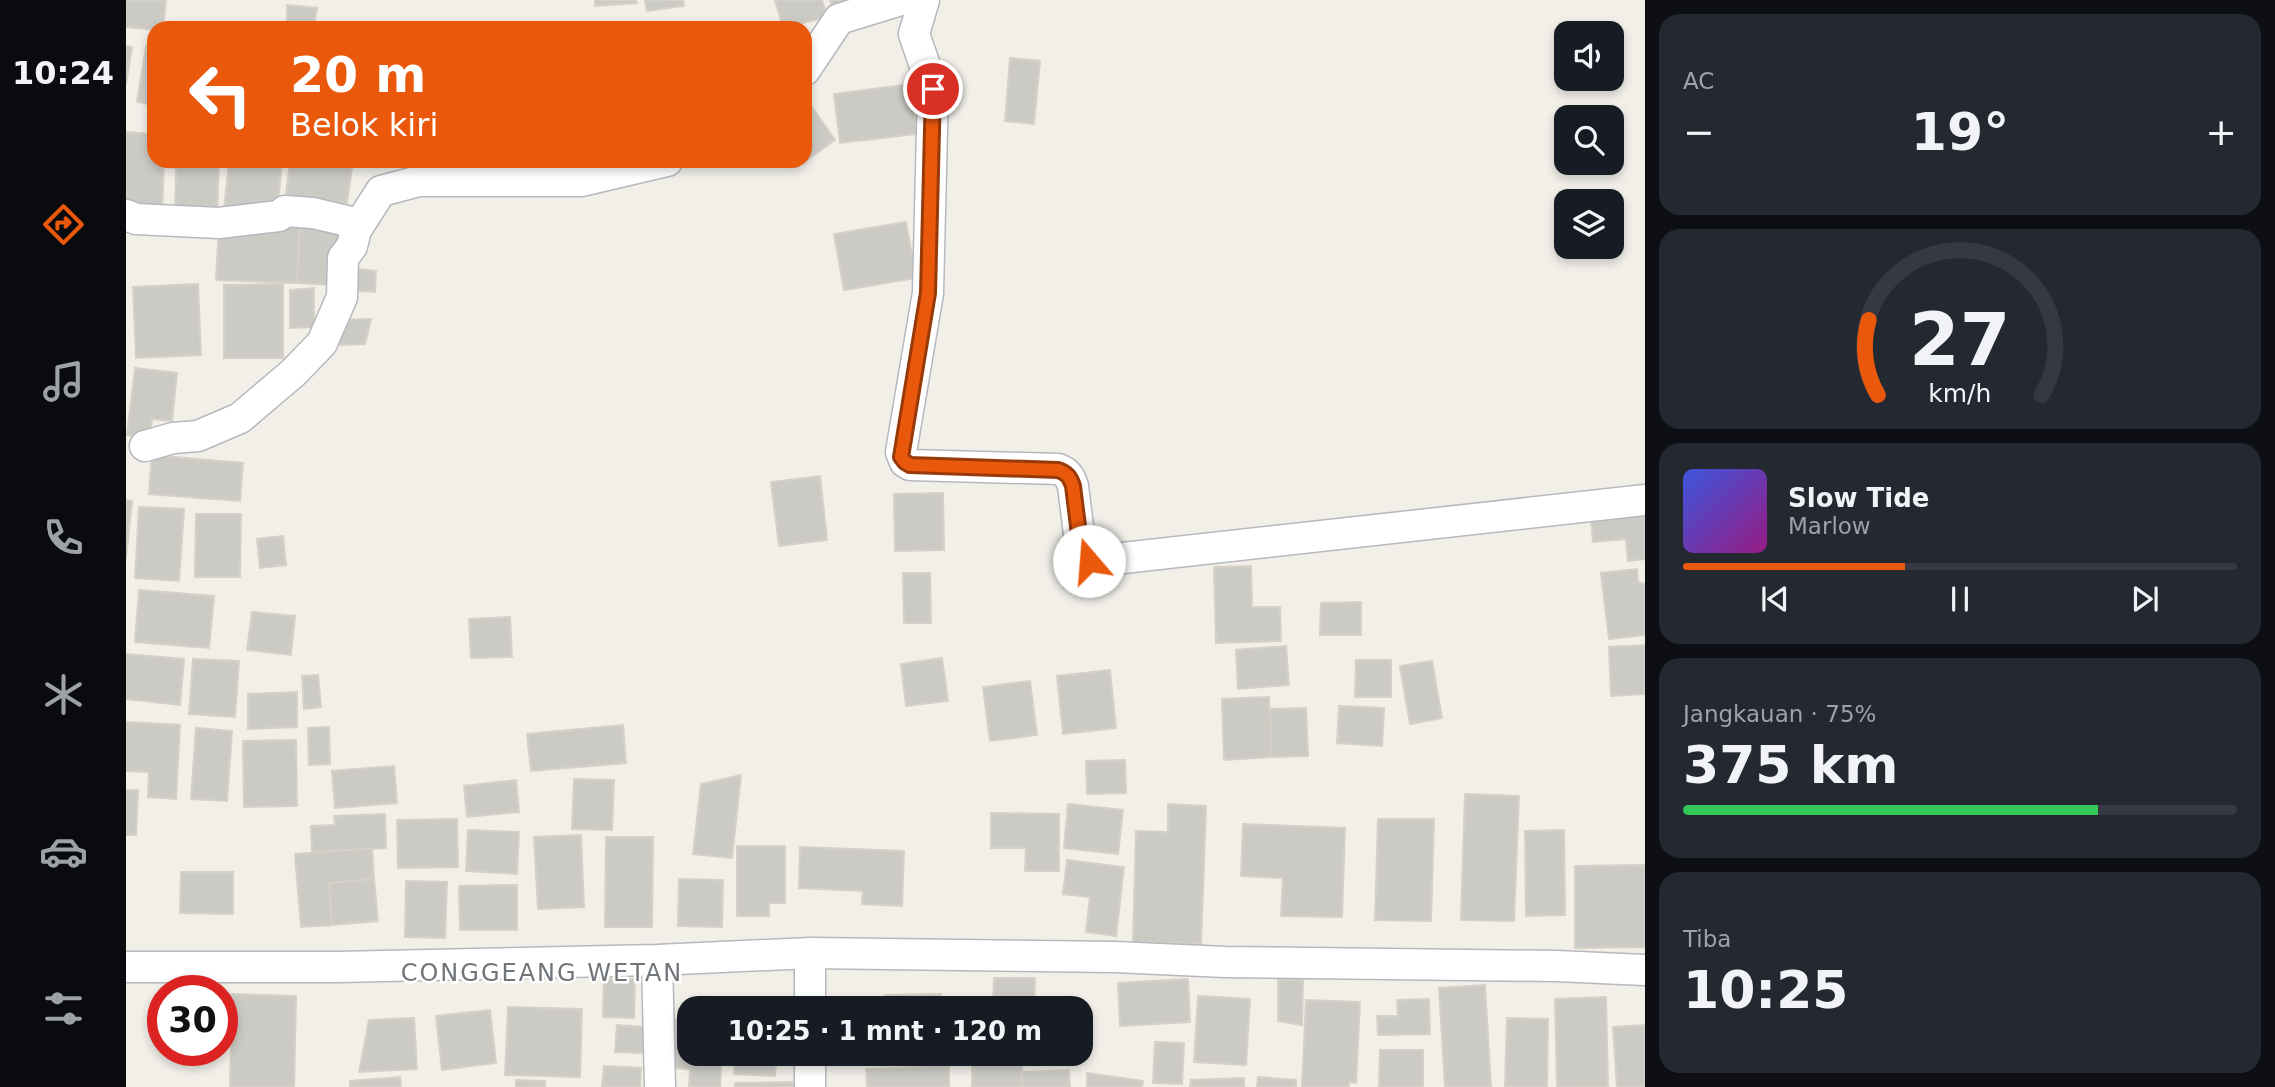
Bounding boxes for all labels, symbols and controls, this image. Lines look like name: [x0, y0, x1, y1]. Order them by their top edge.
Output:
map controls: [1554, 21, 1624, 259]
button: sound: [1554, 21, 1624, 91]
text: 20 m: [290, 47, 426, 104]
icon: left: [175, 49, 266, 140]
text: 10:24: [12, 54, 114, 92]
pin: [903, 59, 963, 119]
text: AC: [1683, 68, 1714, 94]
icon: arrive: [914, 70, 952, 108]
text: 19°: [1911, 102, 2009, 162]
button: search: [1554, 105, 1624, 175]
text: Belok kiri: [290, 106, 438, 144]
text: −: [1683, 110, 1715, 154]
text: +: [2205, 110, 2237, 154]
button: layers: [1554, 189, 1624, 259]
icon: directions: [39, 200, 88, 249]
text: 27: [1909, 297, 2011, 382]
icon: music: [39, 357, 88, 406]
text: km/h: [1928, 379, 1992, 408]
text: Slow Tide: [1788, 483, 1929, 513]
icon: phone: [39, 513, 88, 562]
text: Marlow: [1788, 513, 1871, 539]
position arrow: [1052, 524, 1126, 598]
icon: previous: [1756, 580, 1794, 618]
icon: pause: [1941, 580, 1979, 618]
icon: next: [2126, 580, 2164, 618]
icon: climate: [39, 670, 88, 719]
text: Jangkauan · 75%: [1683, 701, 1876, 727]
text: 375 km: [1683, 735, 1898, 795]
icon: car: [39, 827, 88, 876]
text: Tiba: [1683, 926, 1731, 952]
district label: CONGGEANG WETAN: [401, 959, 683, 987]
text: 10:25: [1683, 960, 1849, 1020]
speed limit sign: 30: [147, 975, 238, 1066]
icon: filters: [39, 984, 88, 1033]
text: 10:25 · 1 mnt · 120 m: [728, 1016, 1042, 1046]

